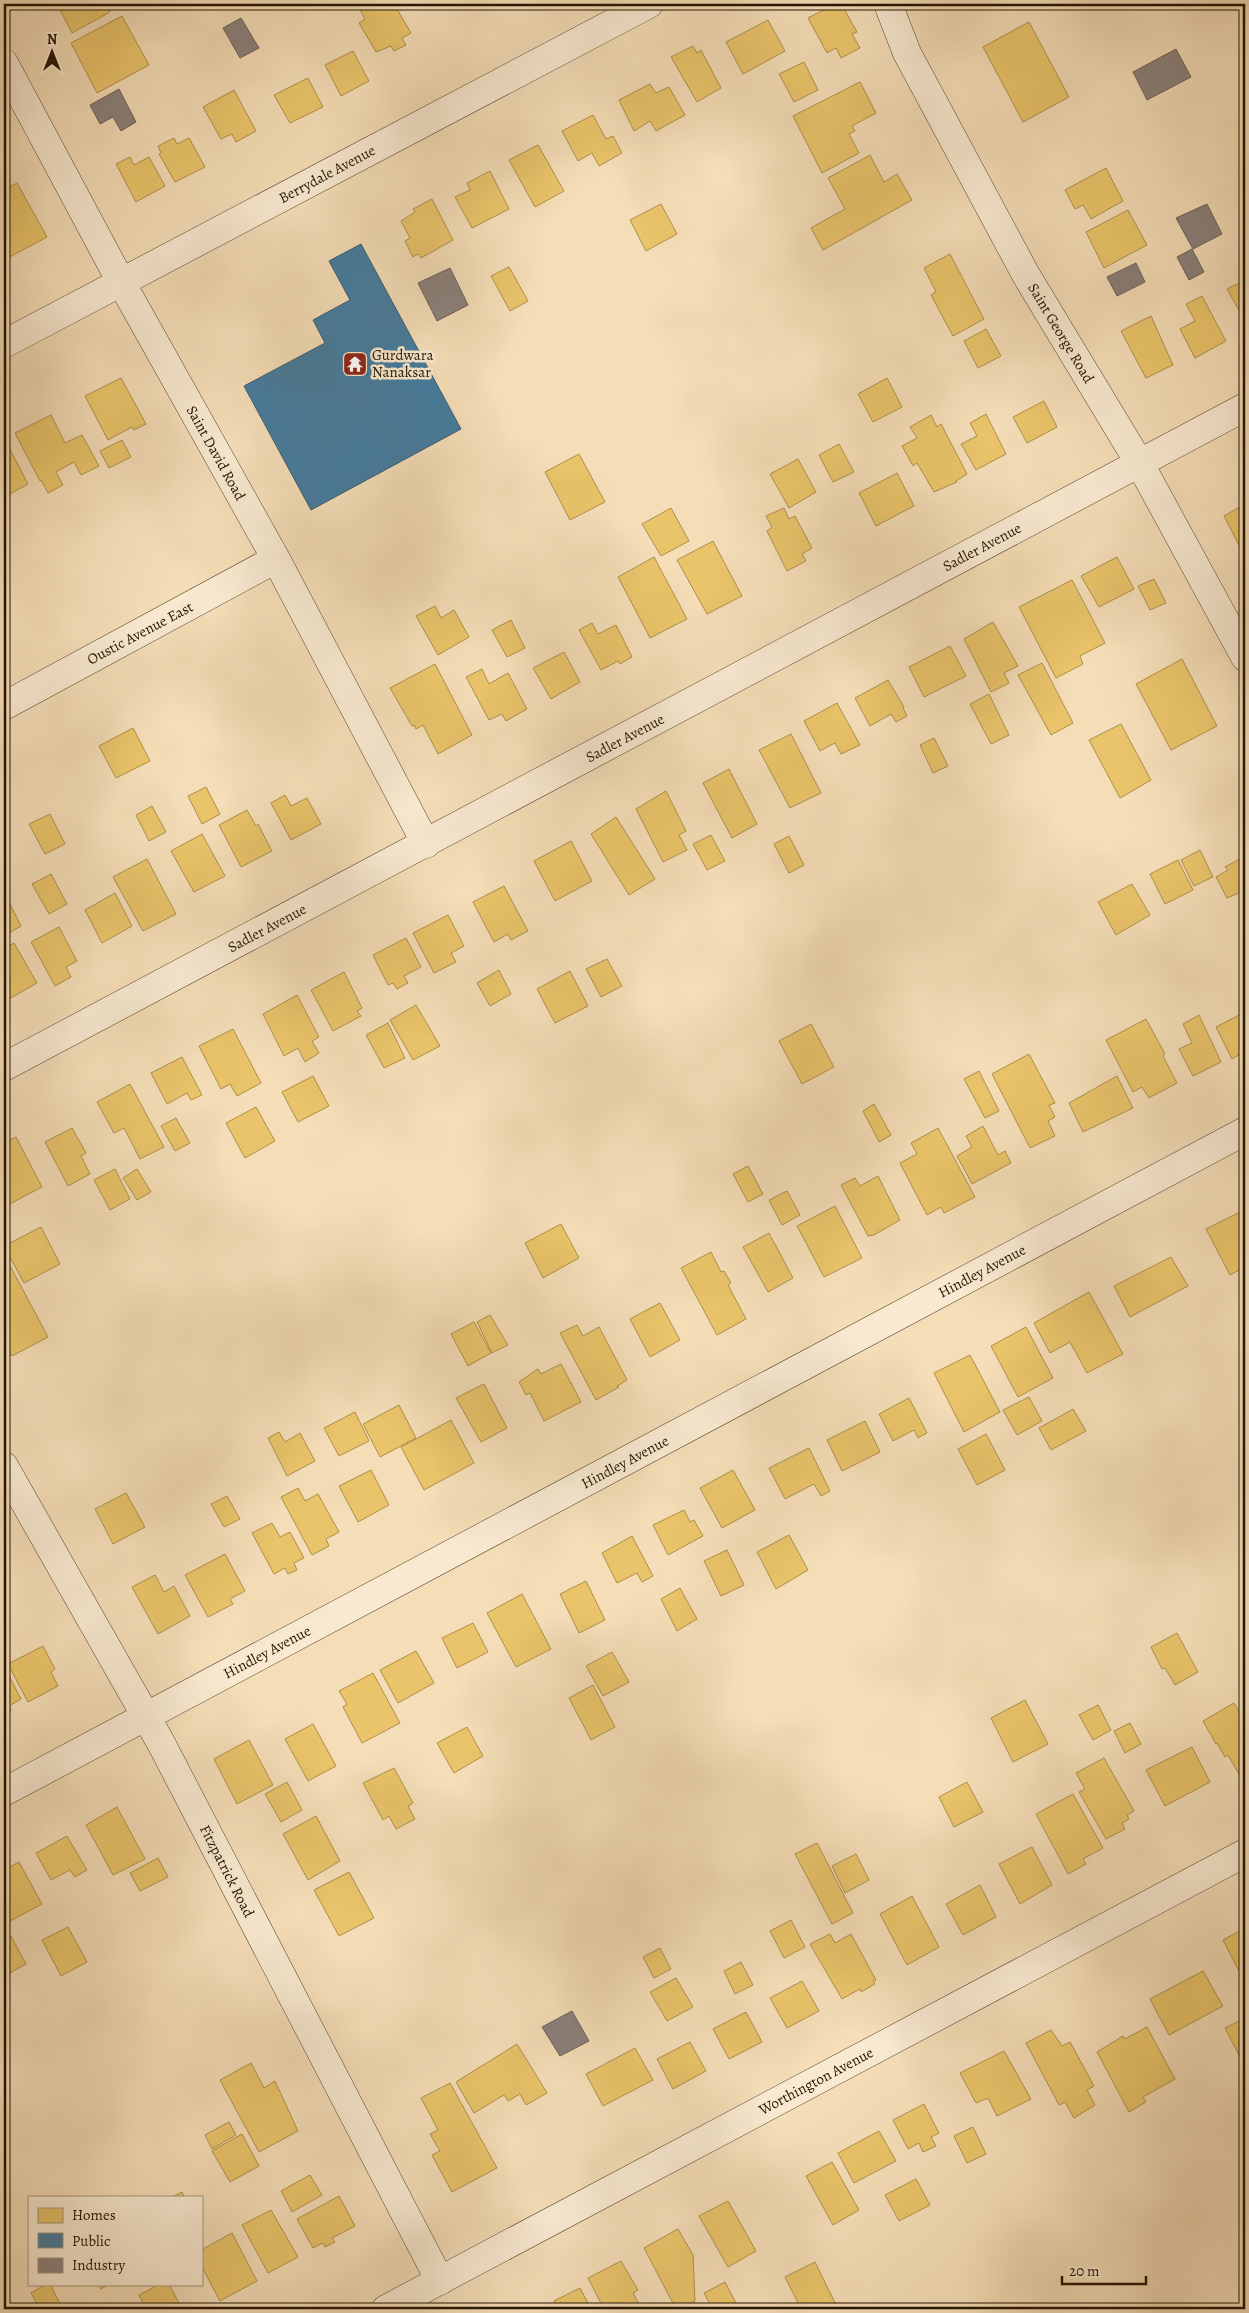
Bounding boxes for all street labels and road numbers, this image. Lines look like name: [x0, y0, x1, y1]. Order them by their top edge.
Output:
street label: Berrydale Avenue: [275, 140, 379, 208]
street label: Saint George Road: [1023, 279, 1099, 387]
street label: Saint David Road: [182, 402, 251, 505]
street label: Sadler Avenue: [939, 518, 1025, 576]
street label: Oustic Avenue East: [84, 597, 196, 669]
street label: Sadler Avenue: [582, 709, 668, 767]
street label: Sadler Avenue: [224, 899, 310, 957]
street label: Hindley Avenue: [935, 1239, 1029, 1302]
street label: Hindley Avenue: [578, 1430, 672, 1493]
street label: Hindley Avenue: [220, 1620, 314, 1683]
street label: Fitzpatrick Road: [195, 1821, 259, 1922]
street label: Worthington Avenue: [754, 2042, 877, 2120]

